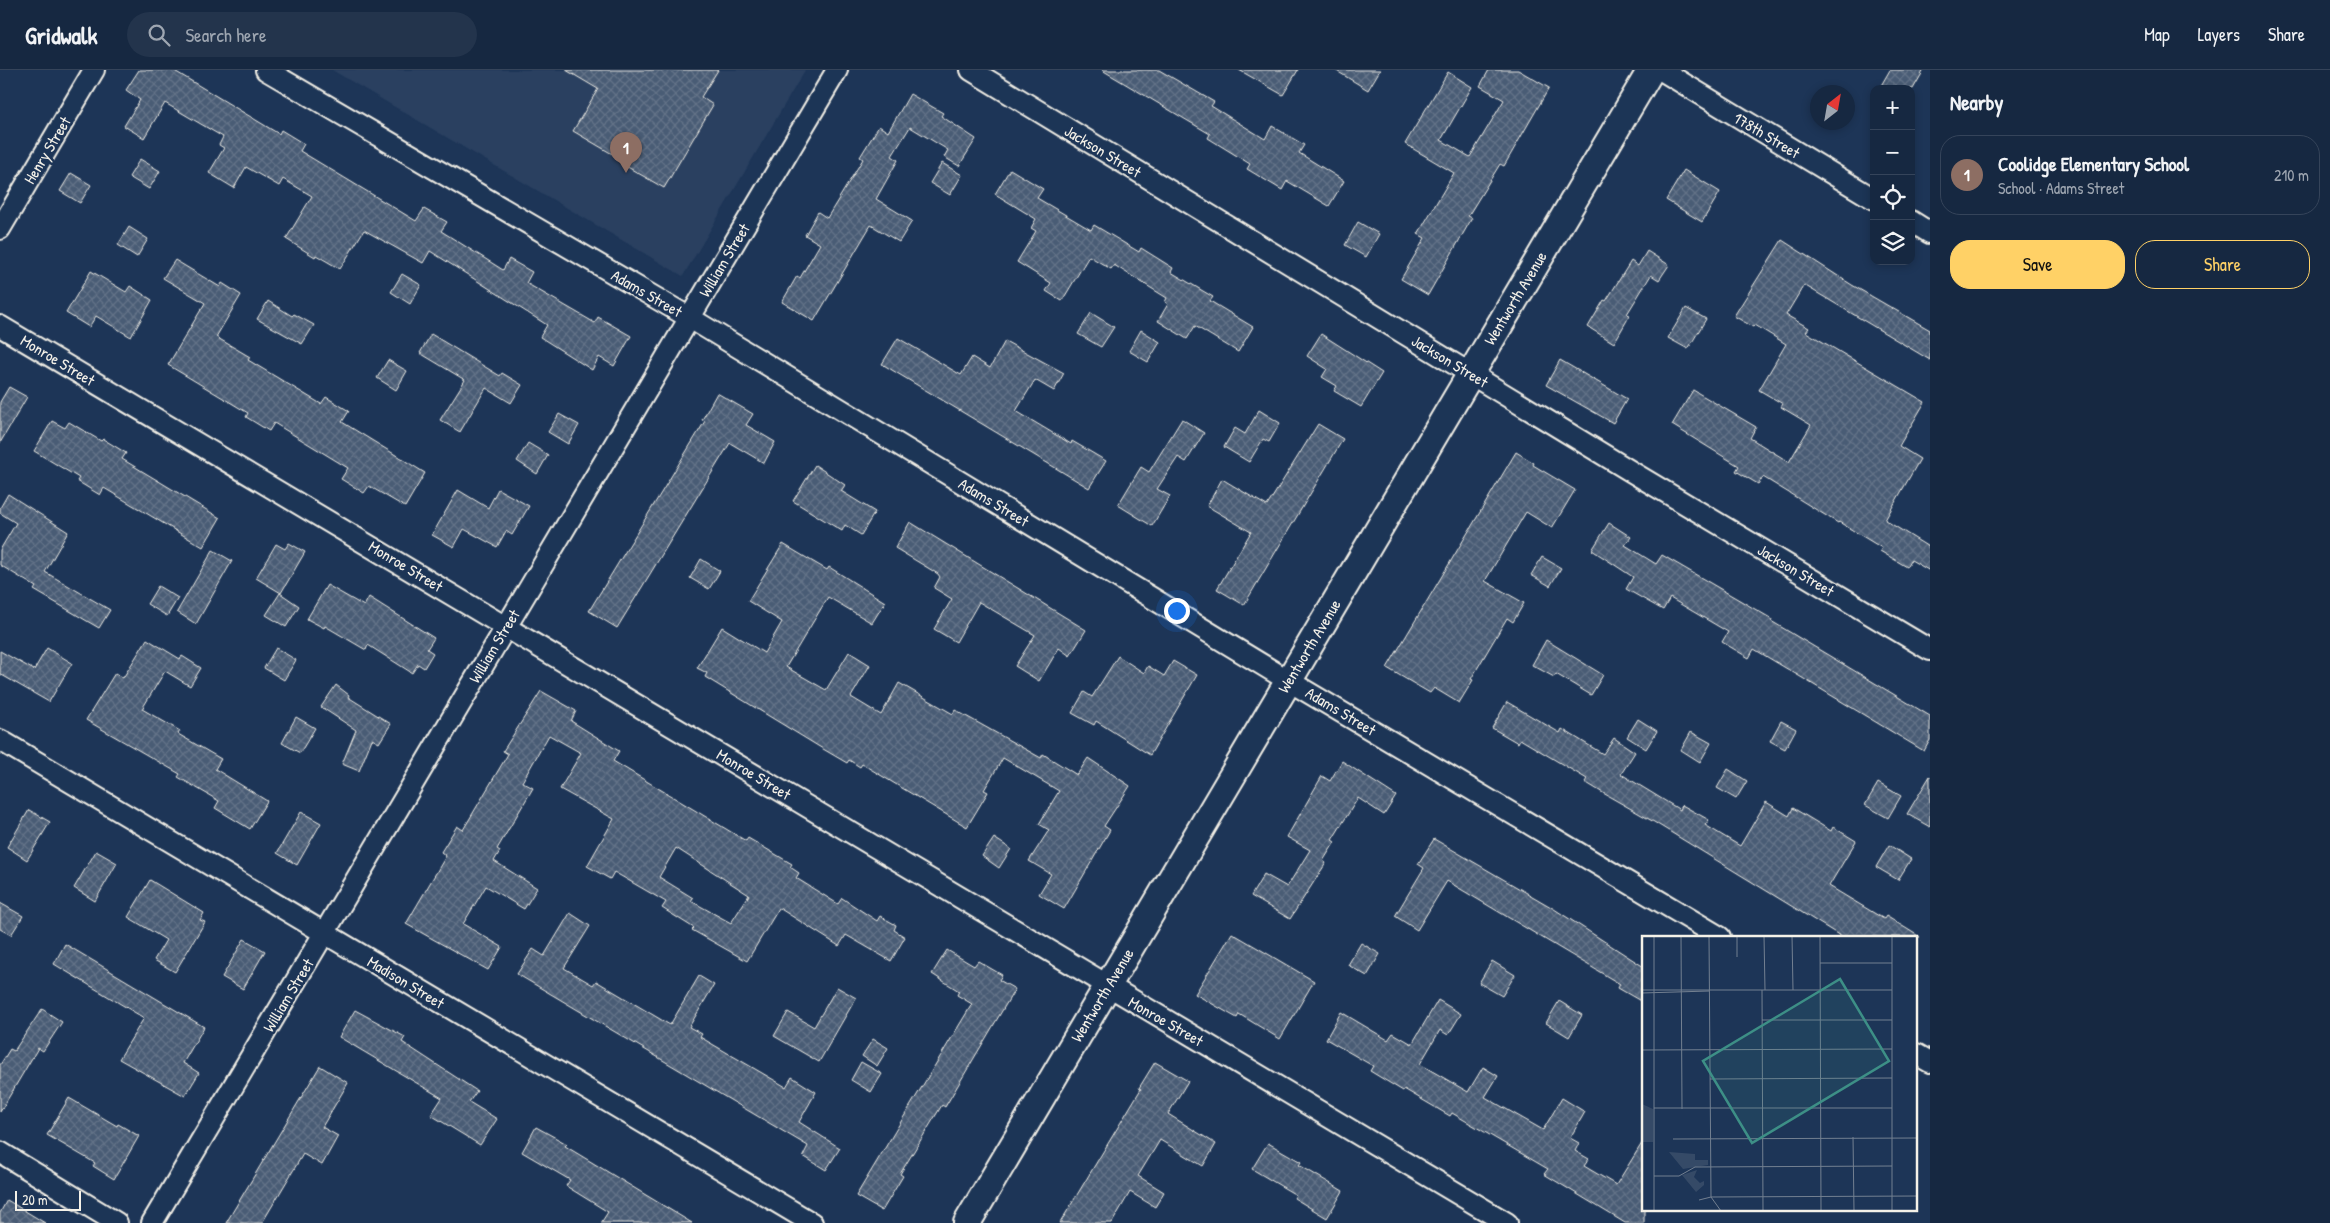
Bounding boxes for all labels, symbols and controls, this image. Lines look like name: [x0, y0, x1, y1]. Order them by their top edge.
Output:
search box: [127, 12, 477, 57]
text: Gridwalk: [25, 19, 97, 51]
icon: search: [145, 21, 173, 49]
text: Search here: [185, 22, 267, 48]
text: Map: [2144, 22, 2170, 47]
text: Layers: [2198, 22, 2240, 47]
text: Share: [2268, 22, 2305, 47]
north arrow: [1810, 85, 1855, 130]
map controls: [1870, 85, 1915, 265]
button: +: [1870, 85, 1915, 130]
text: Nearby: [1950, 88, 2003, 117]
street label: 178th Street: [1730, 107, 1805, 164]
street label: Henry Street: [18, 112, 76, 188]
street label: Jackson Street: [1061, 119, 1146, 183]
button: −: [1870, 130, 1915, 175]
pin: 1: [610, 132, 642, 173]
text: Coolidge Elementary School: [1998, 151, 2189, 177]
text: 1: [1964, 164, 1970, 186]
text: 210 m: [2274, 164, 2309, 186]
button: locate: [1870, 175, 1915, 220]
text: School · Adams Street: [1998, 177, 2124, 199]
street label: William Street: [693, 219, 755, 301]
button: layers: [1870, 220, 1915, 265]
button: Save: [1950, 240, 2125, 289]
button: Share: [2135, 240, 2310, 289]
street label: Wentworth Avenue: [1478, 247, 1552, 349]
street label: Adams Street: [608, 264, 687, 322]
street label: Monroe Street: [17, 329, 100, 391]
street label: Jackson Street: [1408, 329, 1493, 393]
street label: Adams Street: [955, 472, 1034, 532]
street label: Monroe Street: [365, 535, 448, 597]
street label: Jackson Street: [1754, 538, 1839, 602]
street label: Wentworth Avenue: [1272, 595, 1346, 697]
your location: [1164, 598, 1190, 624]
street label: William Street: [463, 605, 525, 687]
street label: Adams Street: [1302, 681, 1381, 741]
street label: Monroe Street: [713, 743, 796, 805]
inset map: [1642, 936, 1918, 1210]
street label: Wentworth Avenue: [1065, 944, 1139, 1046]
street label: Madison Street: [363, 950, 449, 1014]
street label: William Street: [257, 954, 319, 1036]
street label: Monroe Street: [1125, 991, 1208, 1052]
scale bar: [15, 1188, 81, 1211]
text: 20 m: [22, 1190, 48, 1209]

